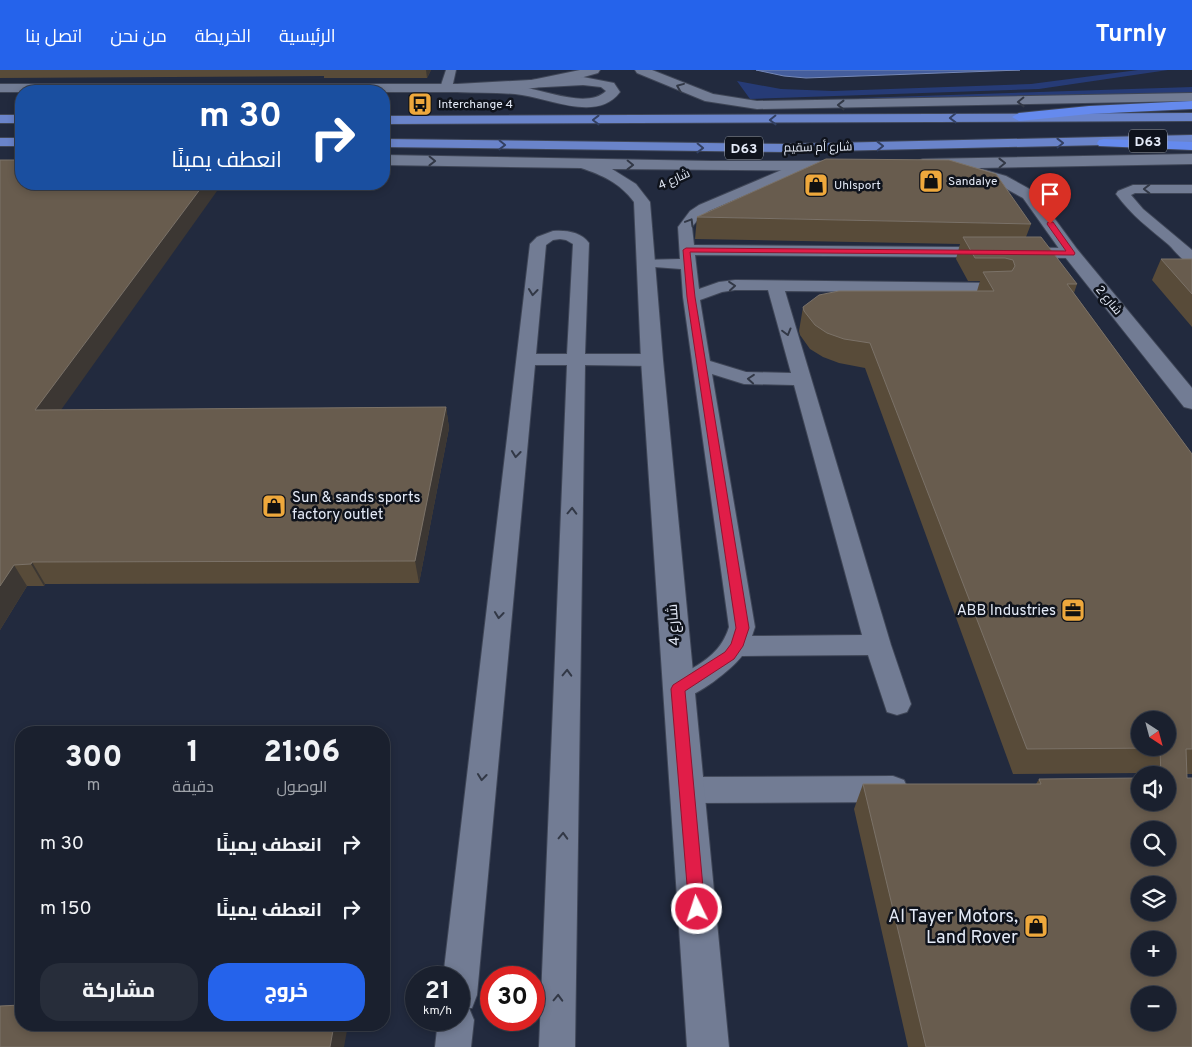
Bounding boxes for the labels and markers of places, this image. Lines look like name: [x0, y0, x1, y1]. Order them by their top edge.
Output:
bus stop icon: Interchange 4: [407, 91, 433, 117]
place label: Interchange 4: [438, 97, 513, 113]
shop icon: Sandalye: [918, 168, 944, 194]
shop icon: Uhlsport: [803, 172, 829, 198]
pin: [1029, 173, 1071, 224]
place label: Sandalye: [948, 174, 998, 190]
place label: Uhlsport: [834, 178, 881, 194]
place label: Sun & sands sports factory outlet: [292, 489, 421, 525]
shop icon: Sun & sands sports factory outlet: [261, 493, 287, 519]
office icon: ABB Industries: [1060, 597, 1086, 623]
place label: ABB Industries: [957, 602, 1056, 621]
place label: Al Tayer Motors, Land Rover: [888, 906, 1018, 950]
shop icon: Al Tayer Motors, Land Rover: [1023, 913, 1049, 939]

